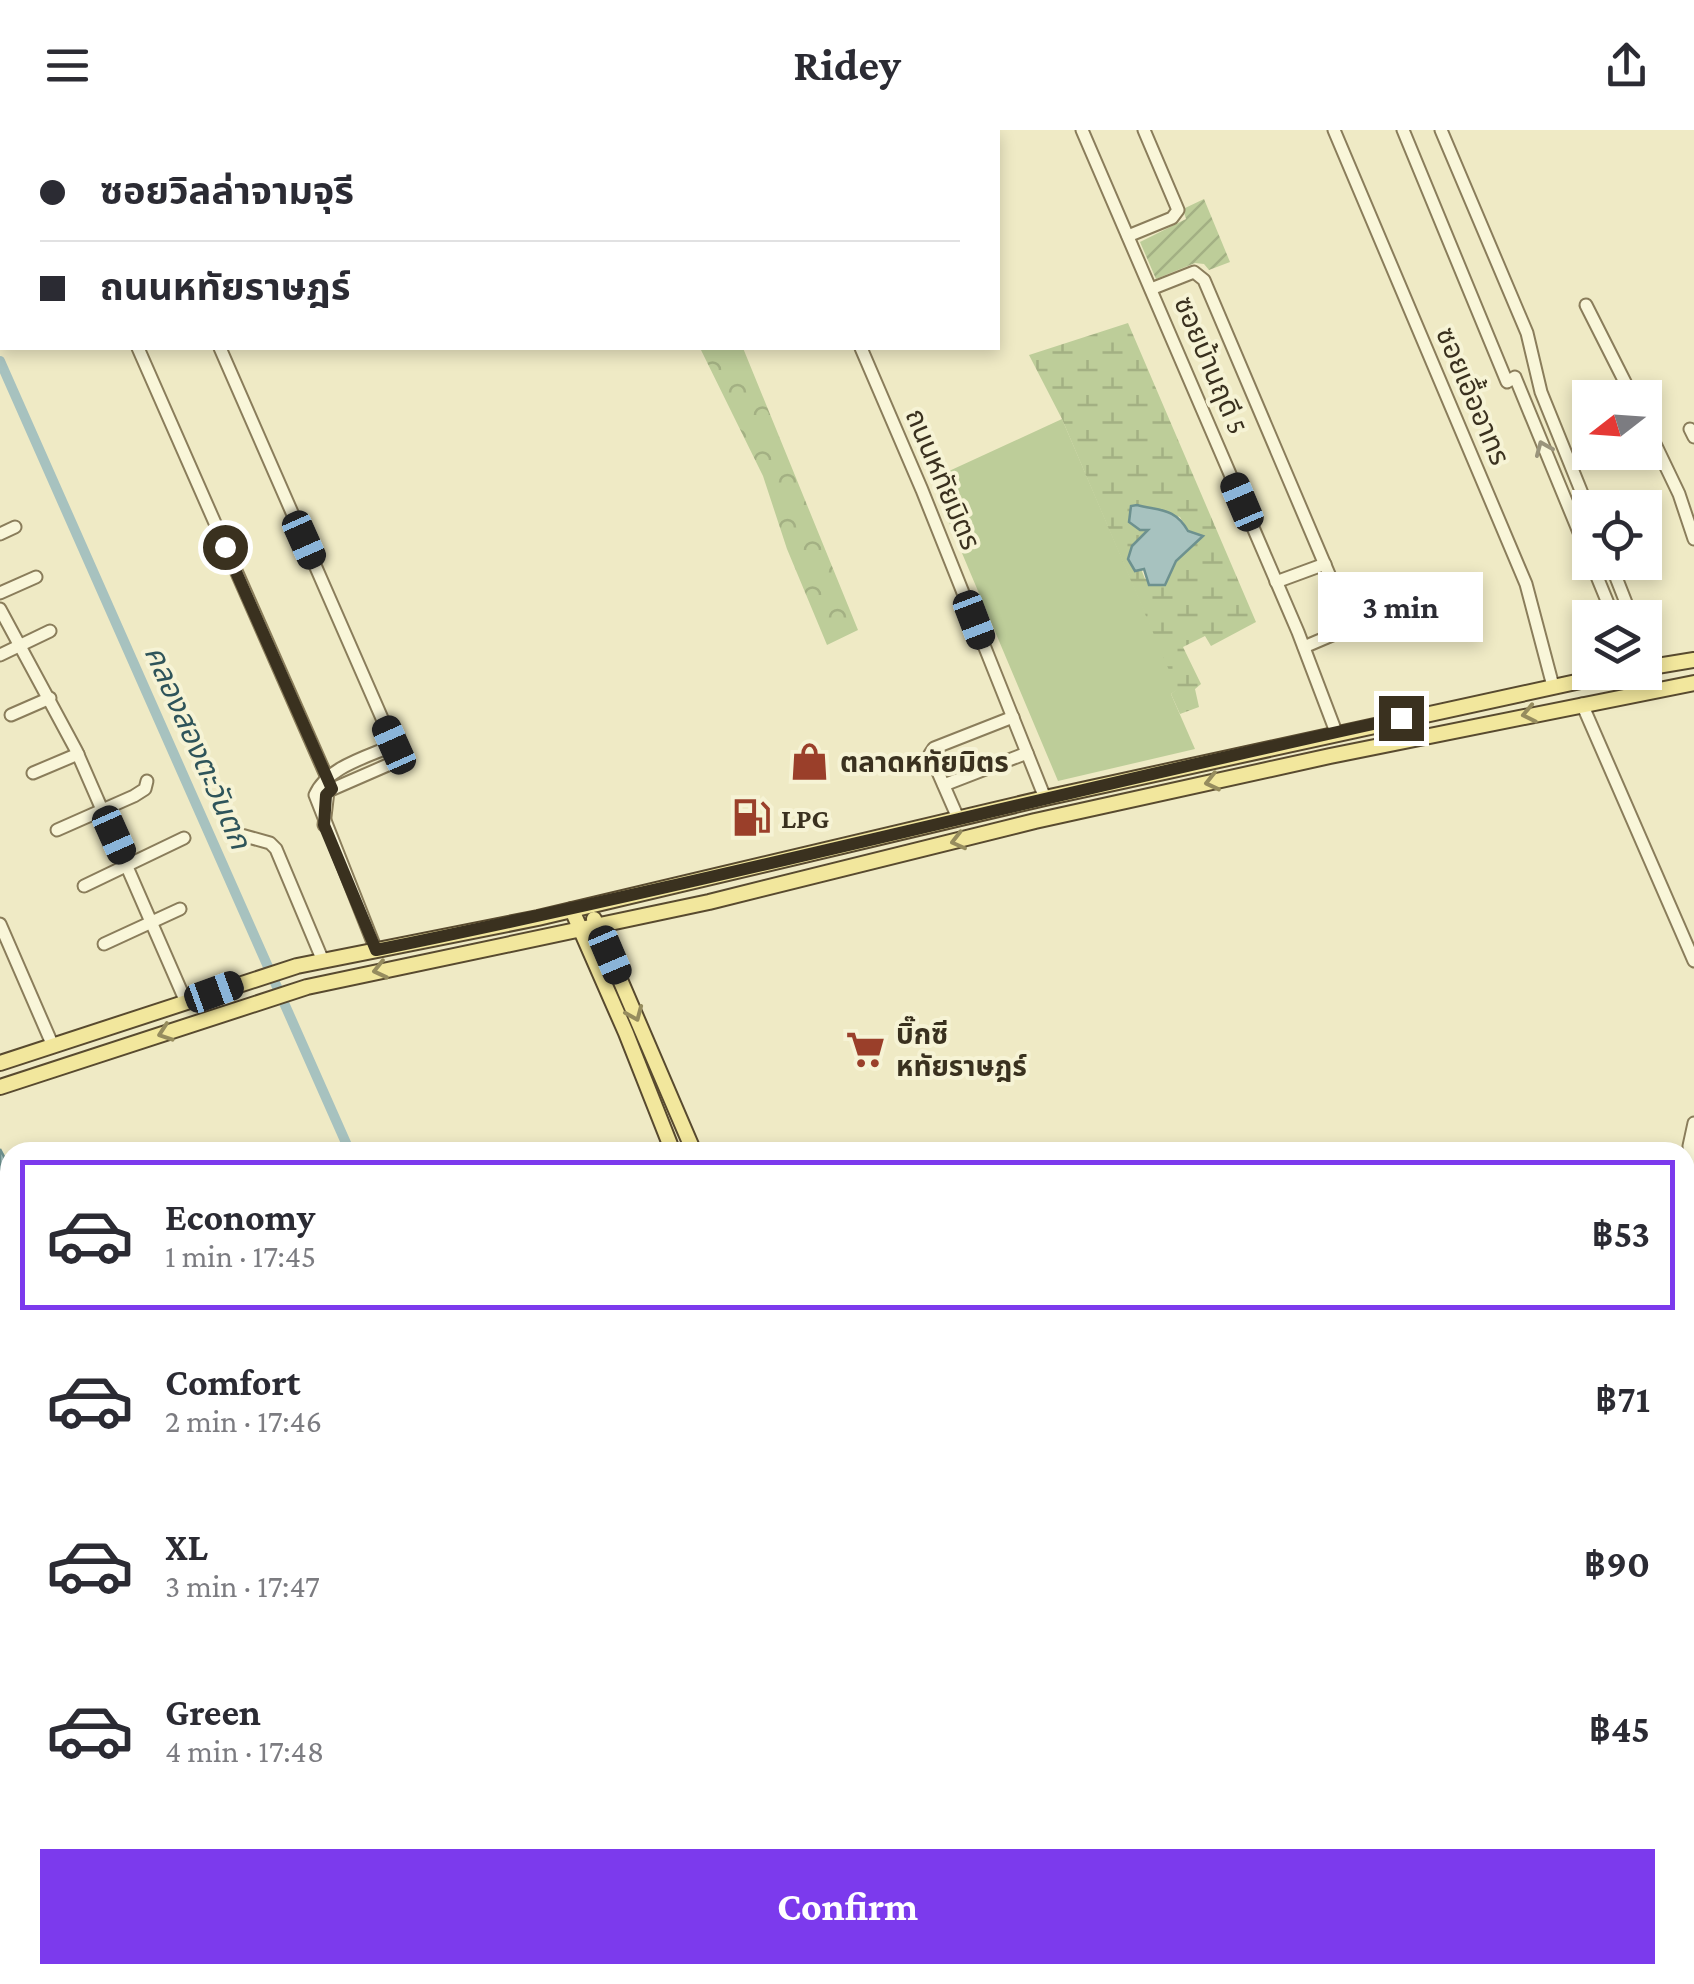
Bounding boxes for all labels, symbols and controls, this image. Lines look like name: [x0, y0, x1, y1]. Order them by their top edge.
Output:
icon: menu: [40, 38, 95, 93]
icon: share: [1599, 38, 1654, 93]
text: Ridey: [793, 40, 901, 90]
text: ซอยวิลล่าจามจุรี: [100, 170, 354, 212]
text: ถนนหทัยราษฎร์: [100, 266, 350, 308]
street label: ซอยบ้านฤดี 5: [1168, 292, 1254, 438]
street label: ซอยเอื้ออาทร: [1430, 321, 1520, 470]
north arrow: [1572, 380, 1662, 470]
map controls: [1572, 380, 1662, 690]
street label: ถนนหทัยมิตร: [899, 404, 987, 554]
one-way arrow: [1535, 440, 1555, 458]
car: [1216, 469, 1268, 535]
button: locate: [1572, 490, 1662, 580]
car: [278, 506, 330, 574]
route start: [203, 525, 248, 570]
callout: 3 min: [1318, 573, 1484, 643]
car: [949, 587, 999, 653]
text: 3 min: [1362, 589, 1439, 625]
button: layers: [1572, 600, 1662, 690]
water label: คลองสองตะวันตก: [138, 640, 258, 855]
route end: [1379, 696, 1424, 741]
one-way arrow: [1521, 703, 1538, 724]
car: [368, 711, 420, 779]
shop icon: ตลาดหทัยมิตร: [789, 741, 831, 783]
place label: ตลาดหทัยมิตร: [840, 747, 1009, 778]
one-way arrow: [1204, 771, 1221, 792]
fuel station icon: LPG: [730, 797, 772, 839]
car: [88, 801, 140, 869]
place label: LPG: [781, 803, 830, 834]
one-way arrow: [950, 830, 967, 851]
car: [584, 922, 636, 988]
one-way arrow: [372, 959, 389, 980]
car: [181, 968, 247, 1016]
one-way arrow: [623, 1004, 643, 1022]
place label: บิ๊กซี หทัยราษฎร์: [896, 1015, 1027, 1082]
one-way arrow: [158, 1021, 175, 1041]
supermarket icon: บิ๊กซี หทัยราษฎร์: [845, 1029, 887, 1071]
icon: car: [45, 1190, 135, 1280]
text: Economy: [165, 1196, 315, 1238]
text: ฿53: [1592, 1213, 1650, 1255]
text: 1 min · 17:45: [165, 1238, 316, 1274]
icon: car: [45, 1355, 135, 1445]
text: Comfort: [165, 1361, 301, 1403]
text: ฿71: [1595, 1378, 1650, 1420]
text: 2 min · 17:46: [165, 1403, 322, 1439]
icon: car: [45, 1520, 135, 1610]
text: XL: [165, 1526, 208, 1568]
text: ฿90: [1584, 1543, 1650, 1585]
text: 3 min · 17:47: [165, 1568, 320, 1604]
icon: car: [45, 1685, 135, 1775]
text: Green: [165, 1691, 261, 1733]
text: ฿45: [1589, 1708, 1650, 1750]
text: 4 min · 17:48: [165, 1733, 324, 1769]
button: Confirm: [40, 1849, 1655, 1964]

